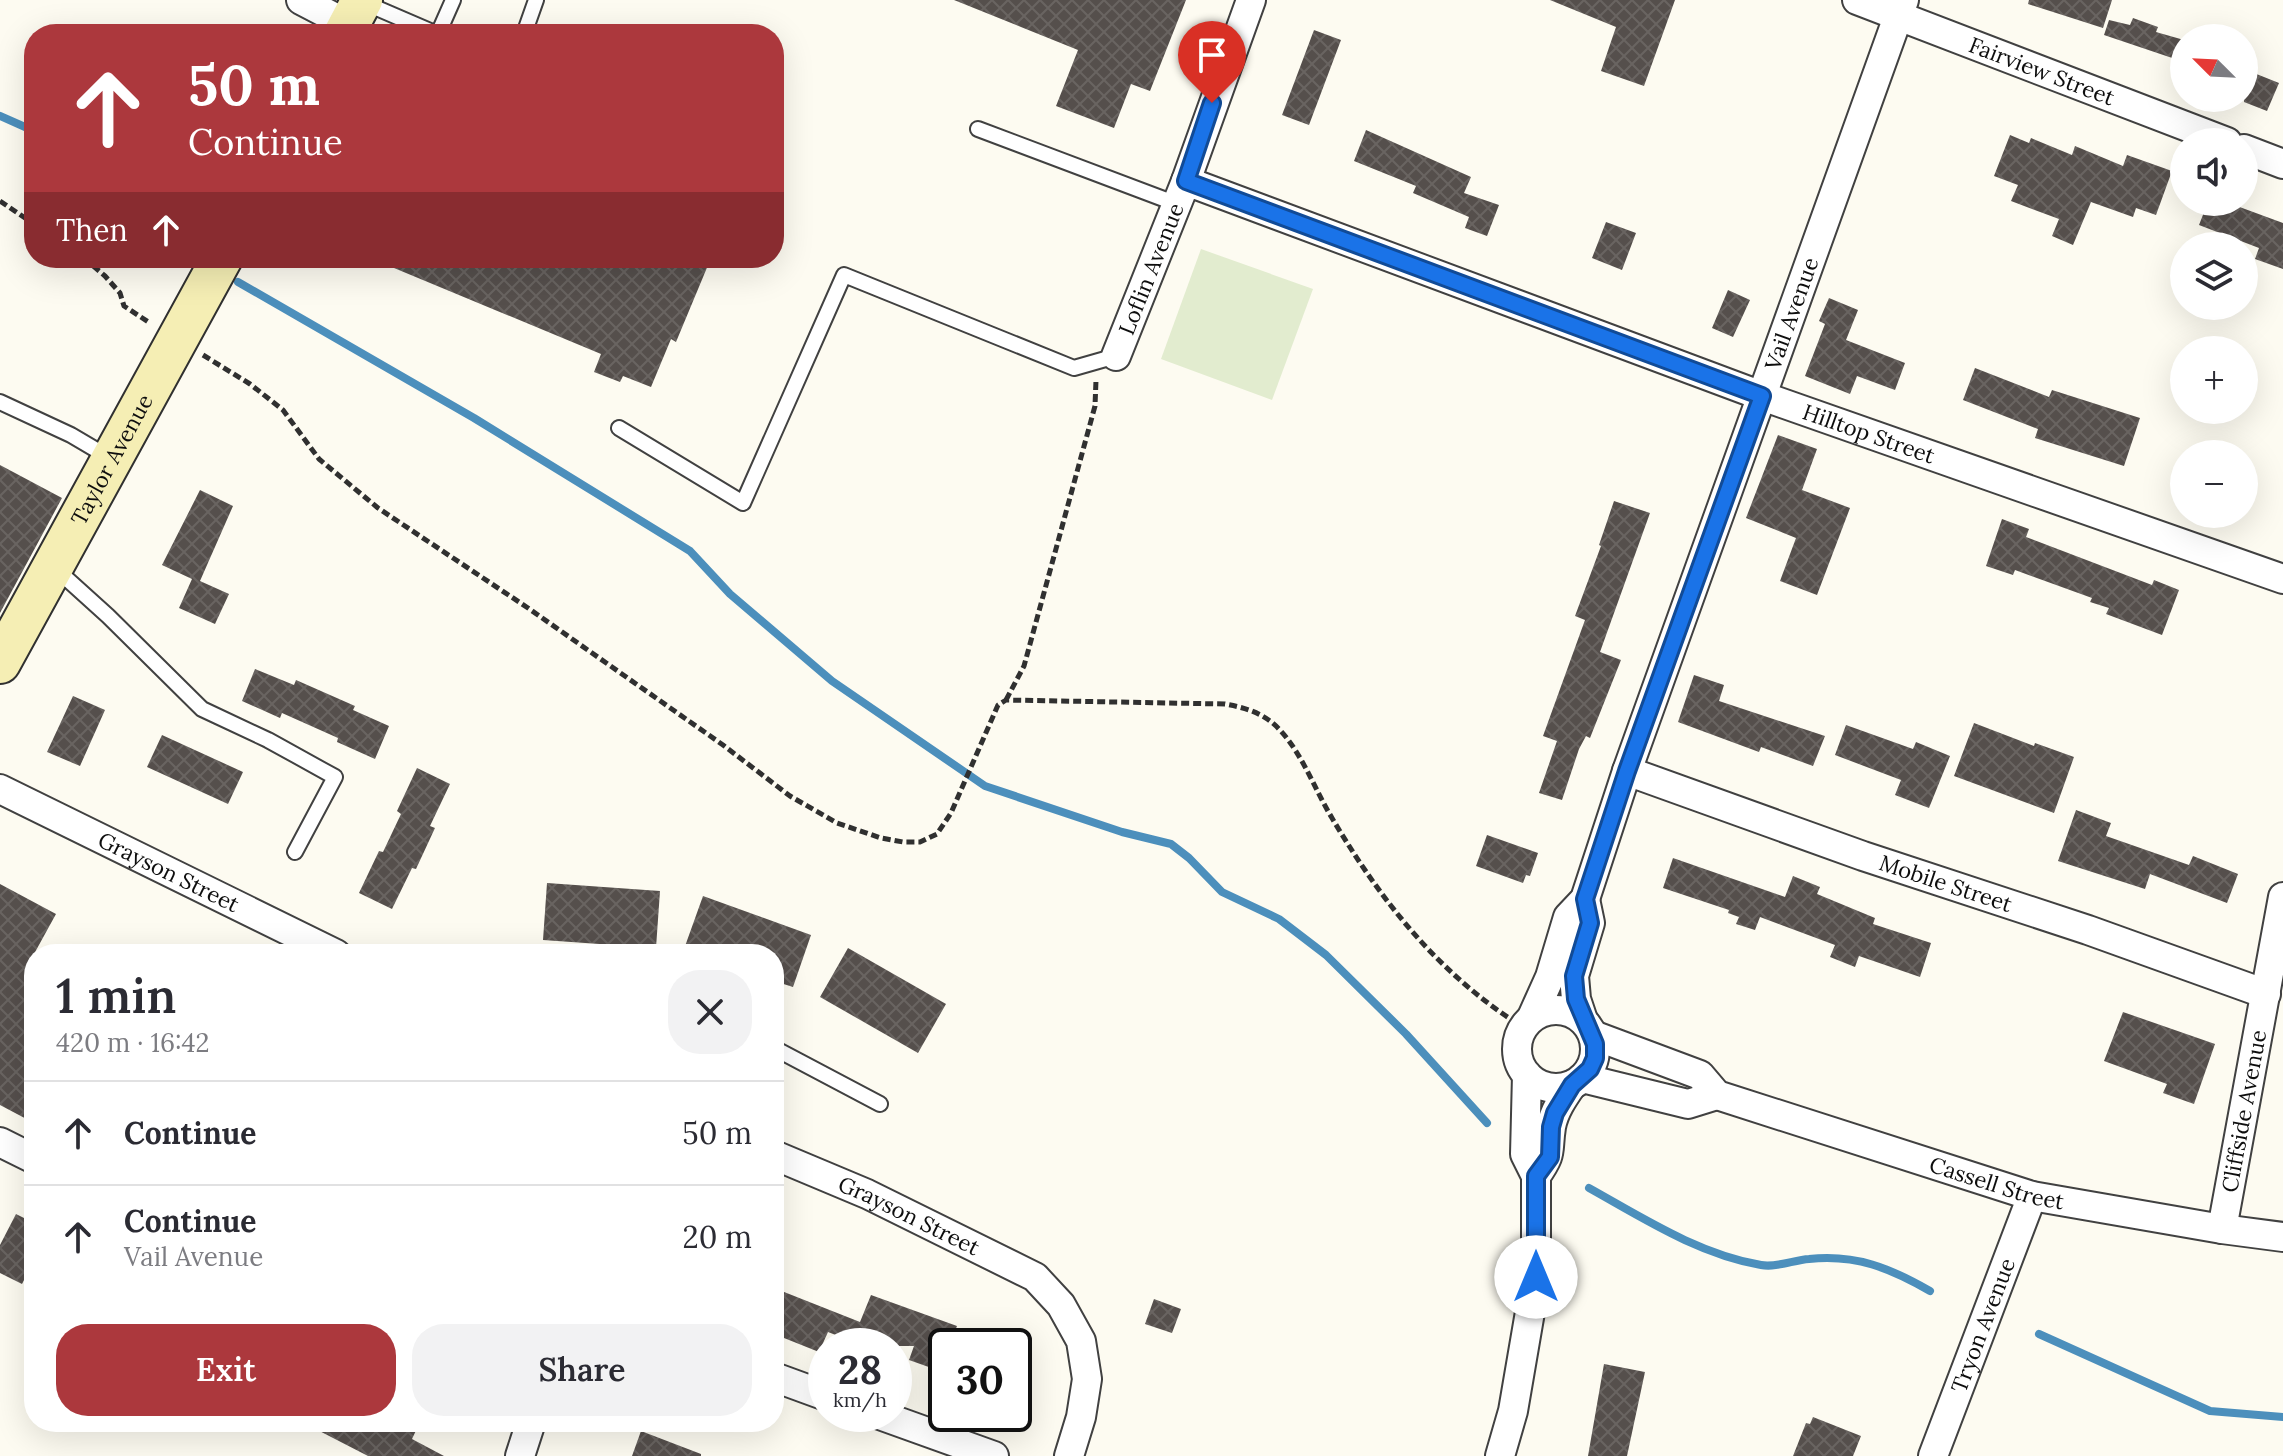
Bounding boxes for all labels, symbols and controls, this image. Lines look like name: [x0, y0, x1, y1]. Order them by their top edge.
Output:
pin: [1178, 21, 1246, 103]
north arrow: [2170, 24, 2258, 112]
map controls: [2170, 24, 2258, 528]
street label: Fairview Street: [1965, 30, 2119, 112]
icon: arrive: [1190, 33, 1234, 77]
text: 50 m: [188, 49, 320, 120]
icon: ahead: [56, 56, 160, 160]
text: Continue: [188, 119, 343, 165]
button: sound: [2170, 128, 2258, 216]
street label: Loflin Avenue: [1112, 199, 1190, 339]
icon: ahead: [144, 208, 188, 252]
text: Then: [56, 211, 128, 249]
button: layers: [2170, 232, 2258, 320]
street label: Vail Avenue: [1758, 253, 1824, 375]
button: +: [2170, 336, 2258, 424]
street label: Taylor Avenue: [64, 389, 159, 530]
street label: Hilltop Street: [1799, 397, 1939, 470]
button: −: [2170, 440, 2258, 528]
street label: Grayson Street: [94, 825, 244, 918]
street label: Mobile Street: [1876, 848, 2016, 918]
text: 1 min: [56, 965, 176, 1026]
button: close: [668, 970, 752, 1054]
text: 420 m · 16:42: [56, 1026, 210, 1059]
street label: Cliffside Avenue: [2215, 1027, 2272, 1194]
icon: ahead: [56, 1111, 100, 1155]
text: Continue: [124, 1114, 256, 1152]
text: 50 m: [682, 1114, 752, 1152]
street label: Cassell Street: [1926, 1150, 2067, 1215]
street label: Grayson Street: [834, 1170, 985, 1262]
text: Continue: [124, 1202, 256, 1240]
icon: ahead: [56, 1215, 100, 1259]
text: 20 m: [683, 1218, 752, 1256]
position arrow: [1494, 1235, 1578, 1319]
text: Vail Avenue: [124, 1240, 263, 1273]
street label: Tryon Avenue: [1944, 1254, 2021, 1396]
button: Exit: [56, 1324, 396, 1416]
button: Share: [412, 1324, 752, 1416]
speed limit sign: 30: [928, 1328, 1032, 1432]
text: 28: [838, 1344, 882, 1395]
text: km/h: [833, 1387, 887, 1412]

